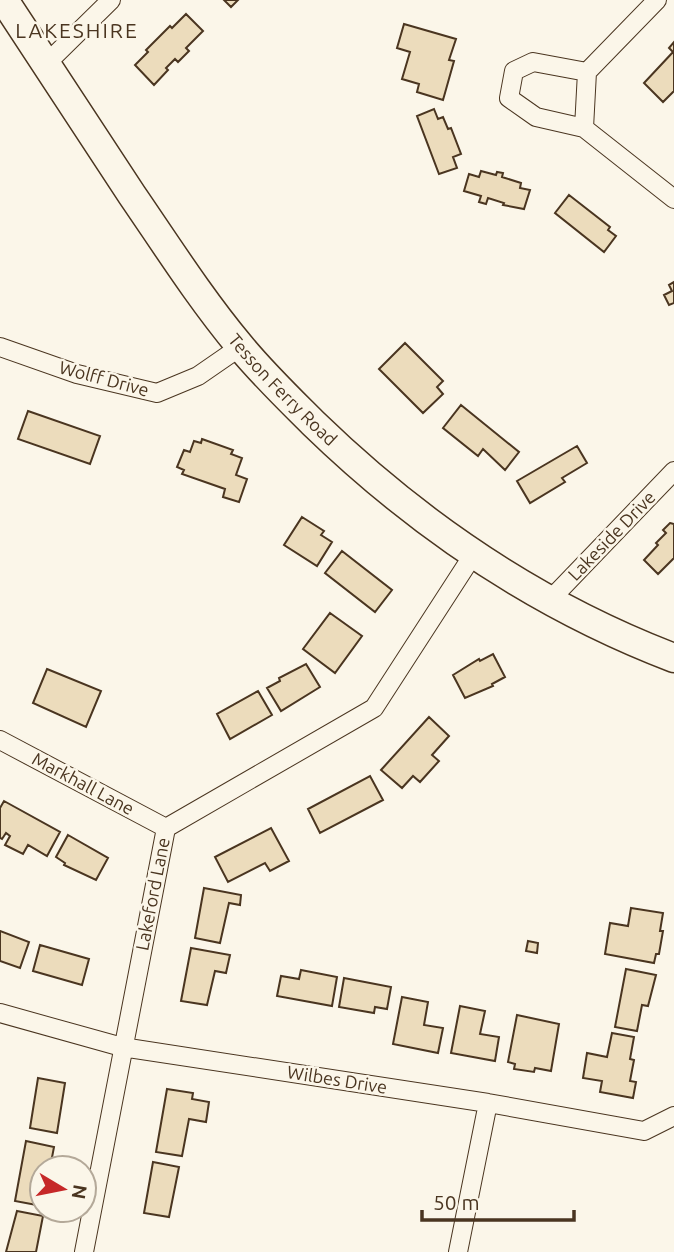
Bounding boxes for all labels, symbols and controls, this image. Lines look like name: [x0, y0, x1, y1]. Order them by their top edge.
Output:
district label: LAKESHIRE: [15, 18, 139, 42]
street label: Tesson Ferry Road: [225, 329, 341, 449]
street label: Wolff Drive: [57, 356, 151, 400]
street label: Lakeside Drive: [564, 486, 659, 584]
street label: Markhall Lane: [29, 748, 138, 818]
street label: Lakeford Lane: [131, 836, 173, 952]
street label: Wilbes Drive: [286, 1061, 389, 1097]
north arrow: [28, 1154, 98, 1224]
scale bar: [422, 1178, 574, 1222]
text: N: [68, 1183, 92, 1201]
text: 50 m: [433, 1190, 480, 1214]

